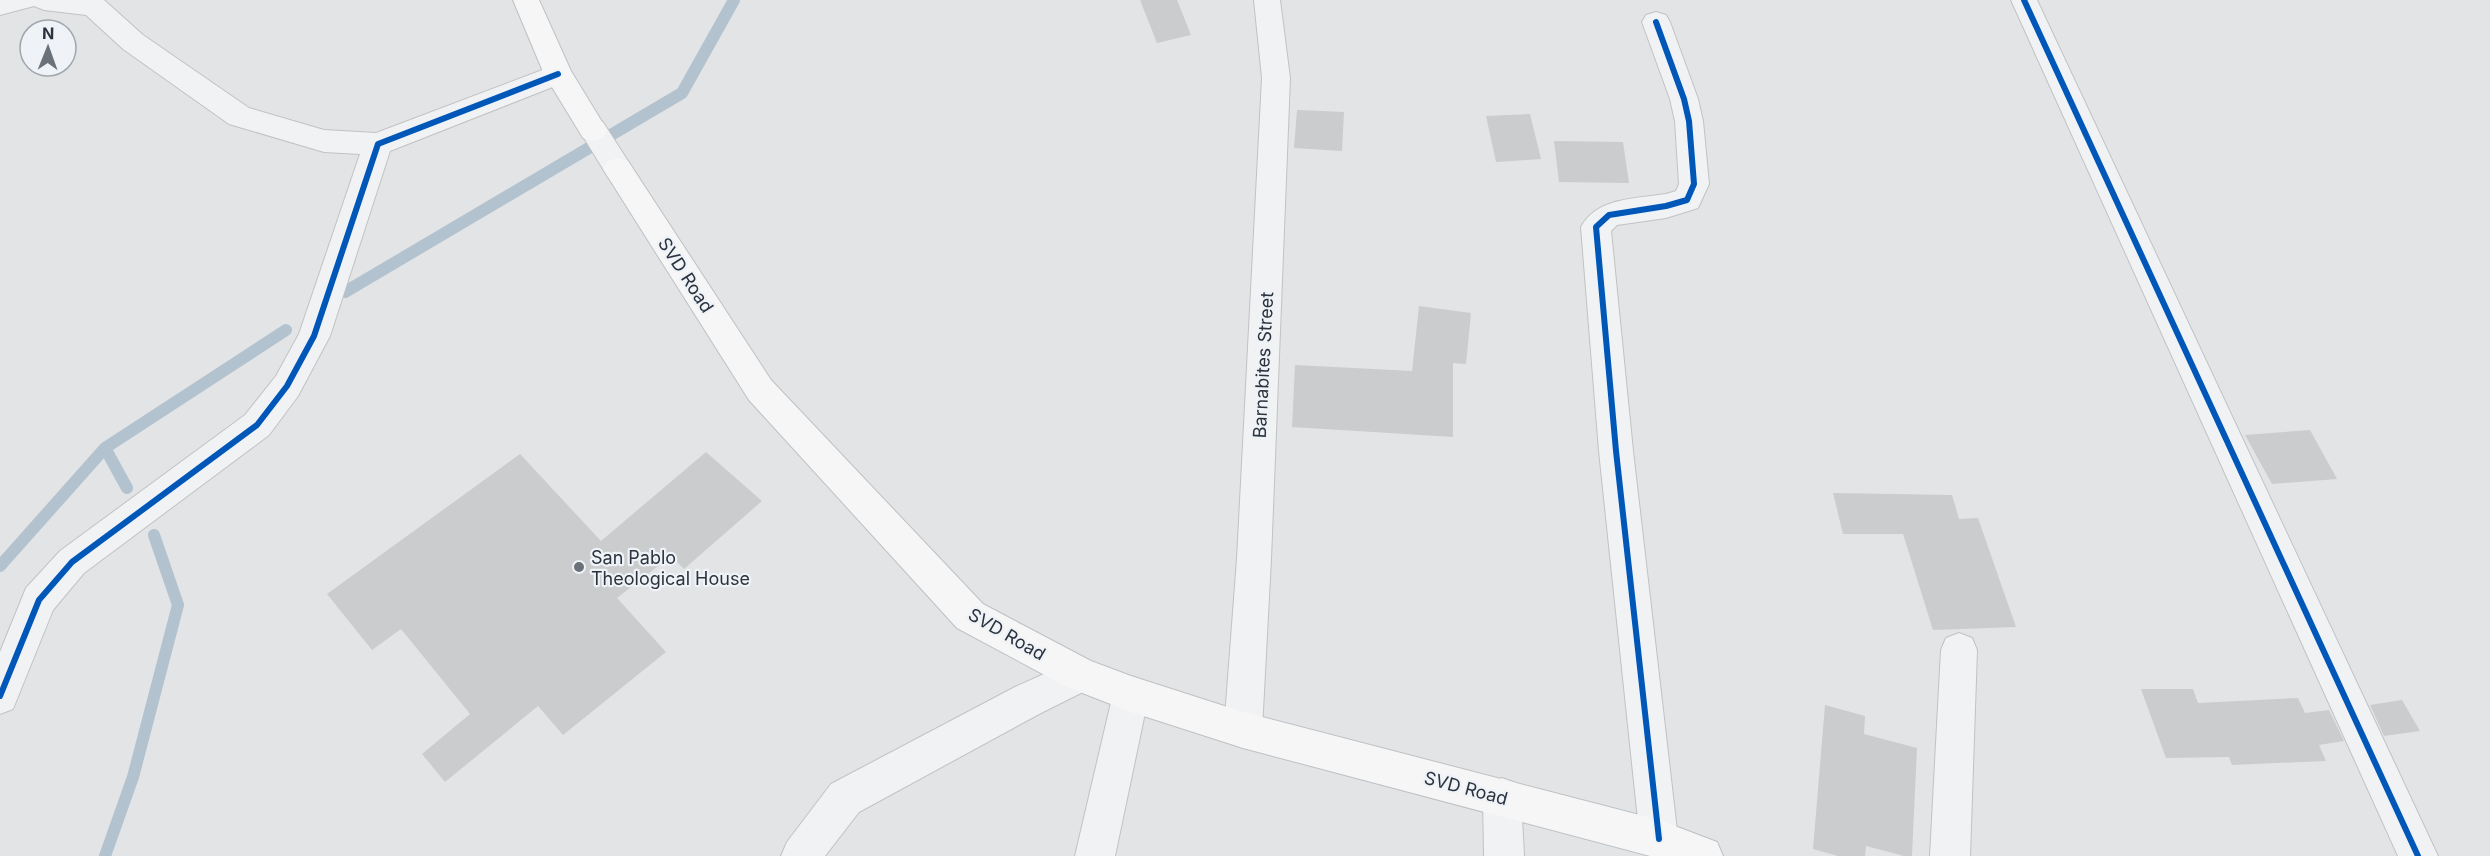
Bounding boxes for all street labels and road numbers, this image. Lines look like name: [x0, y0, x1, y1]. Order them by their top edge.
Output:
street label: SVD Road: [654, 233, 718, 317]
street label: Barnabites Street: [1249, 291, 1277, 439]
street label: SVD Road: [965, 604, 1049, 664]
street label: SVD Road: [1422, 767, 1510, 809]

